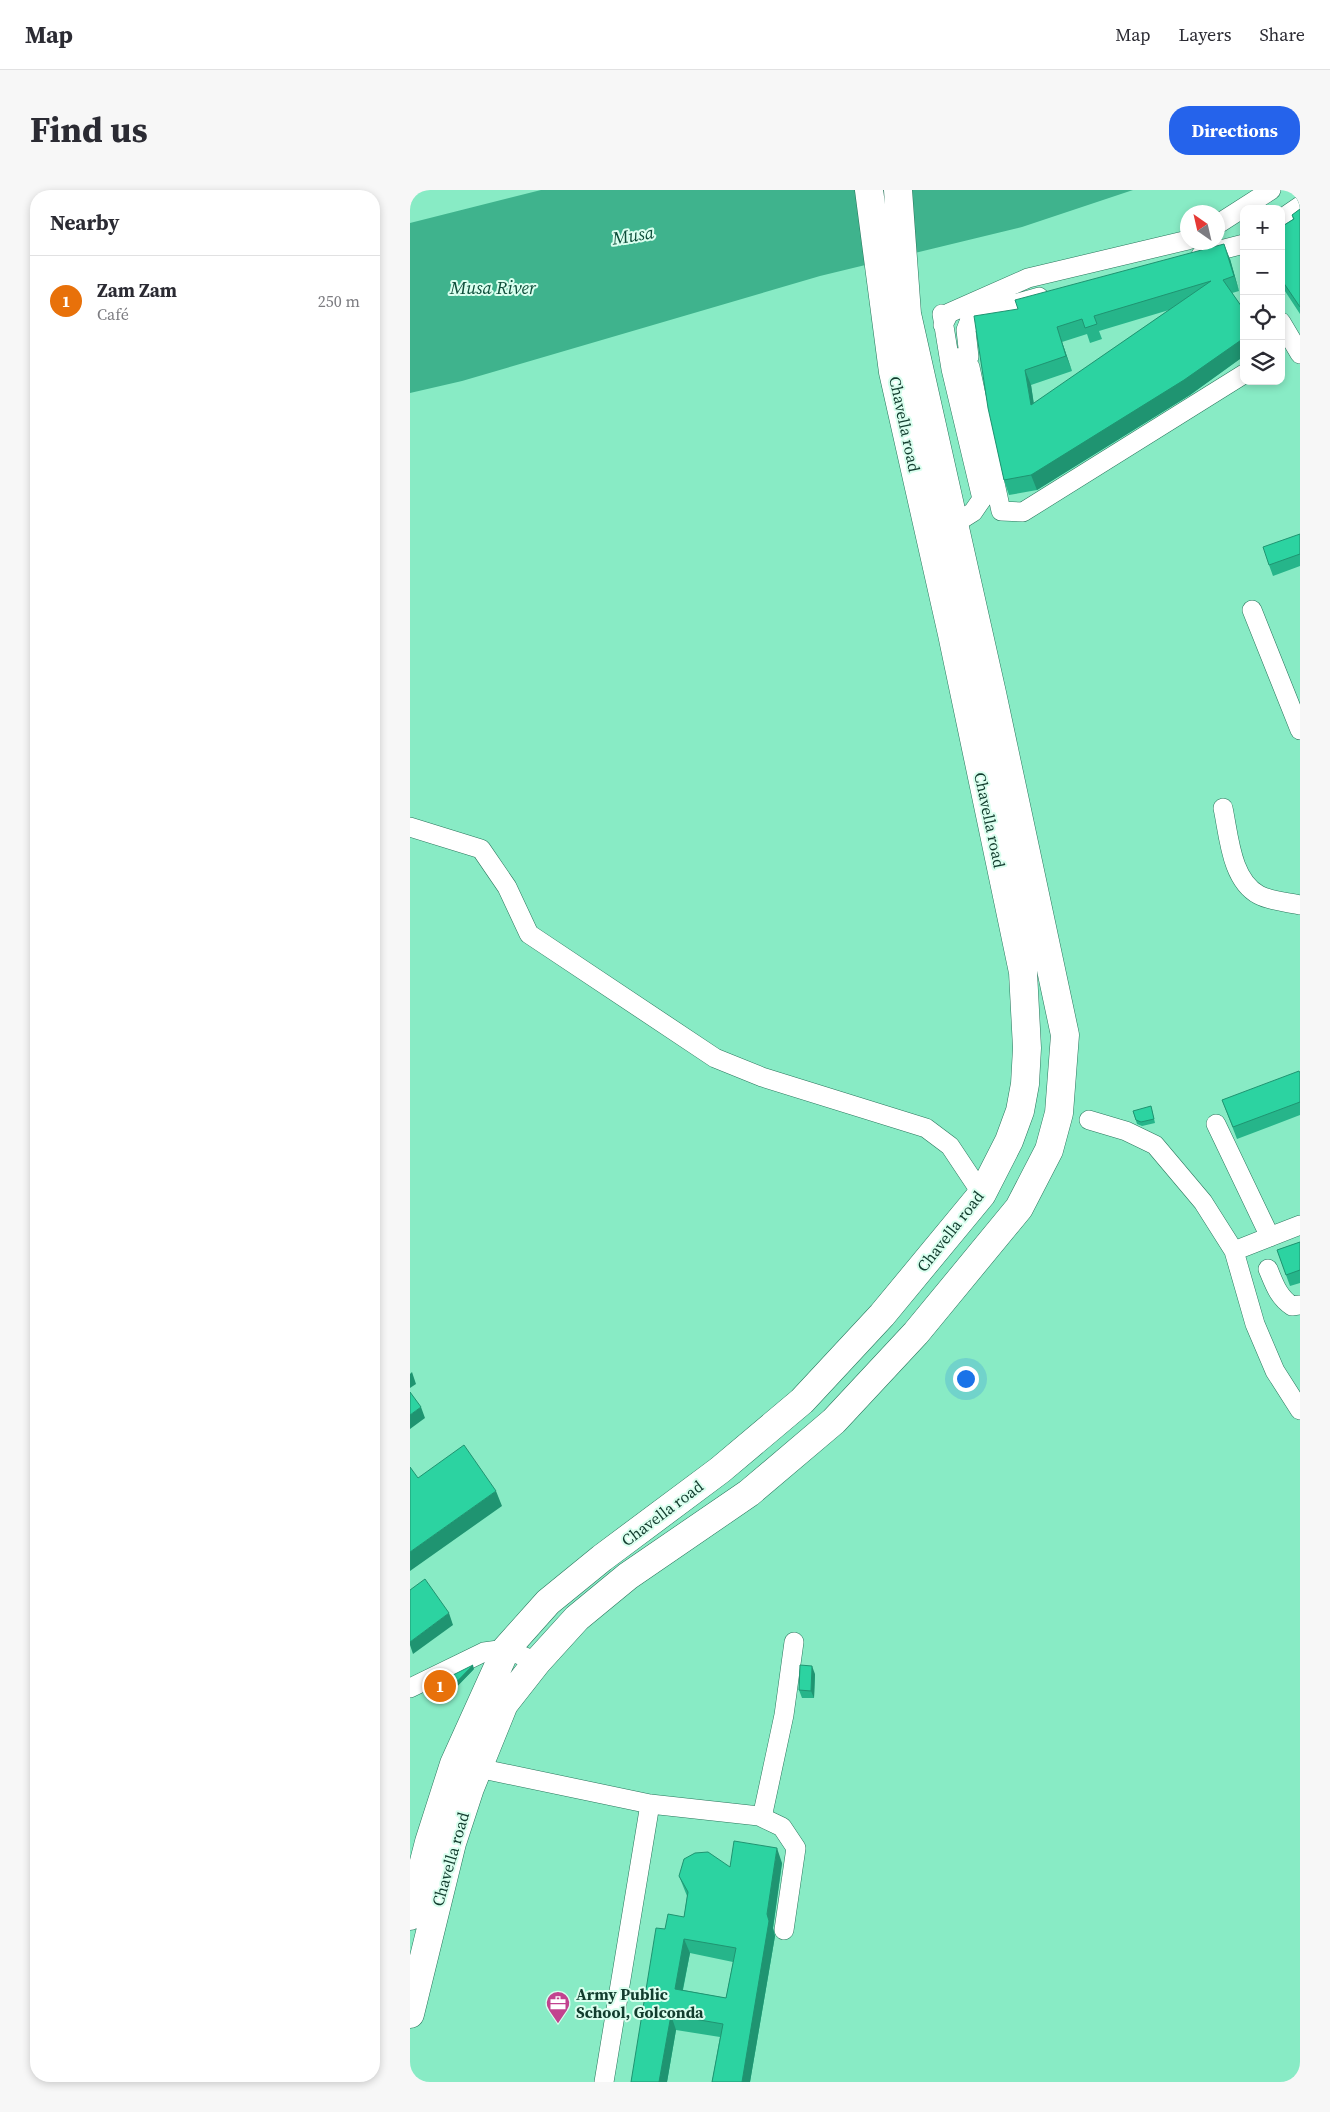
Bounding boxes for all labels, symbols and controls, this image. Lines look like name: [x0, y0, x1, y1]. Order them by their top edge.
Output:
text: Map: [25, 18, 73, 51]
text: Map: [1115, 22, 1150, 47]
text: Layers: [1178, 22, 1231, 47]
text: Share: [1259, 22, 1305, 47]
text: Find us: [30, 106, 148, 154]
button: Directions: [1169, 106, 1300, 155]
north arrow: [1180, 205, 1225, 250]
map controls: [1240, 205, 1285, 385]
button: +: [1240, 205, 1285, 250]
text: Nearby: [50, 208, 120, 237]
water label: Musa: [609, 219, 656, 251]
button: −: [1240, 250, 1285, 295]
water label: Musa River: [449, 275, 537, 300]
text: Zam Zam: [97, 277, 177, 303]
text: 1: [62, 290, 70, 312]
text: 250 m: [318, 290, 360, 312]
button: locate: [1240, 295, 1285, 340]
text: Café: [97, 303, 129, 325]
button: layers: [1240, 340, 1285, 385]
street label: Chavella road: [884, 374, 926, 474]
street label: Chavella road: [969, 770, 1011, 870]
street label: Chavella road: [911, 1186, 989, 1276]
your location: [953, 1366, 979, 1392]
street label: Chavella road: [617, 1475, 707, 1551]
pin: 1: [424, 1667, 456, 1705]
street label: Chavella road: [426, 1809, 474, 1909]
place label: Army Public School, Golconda: [576, 1983, 704, 2023]
office icon: Army Public School, Golconda: [545, 1990, 571, 2024]

